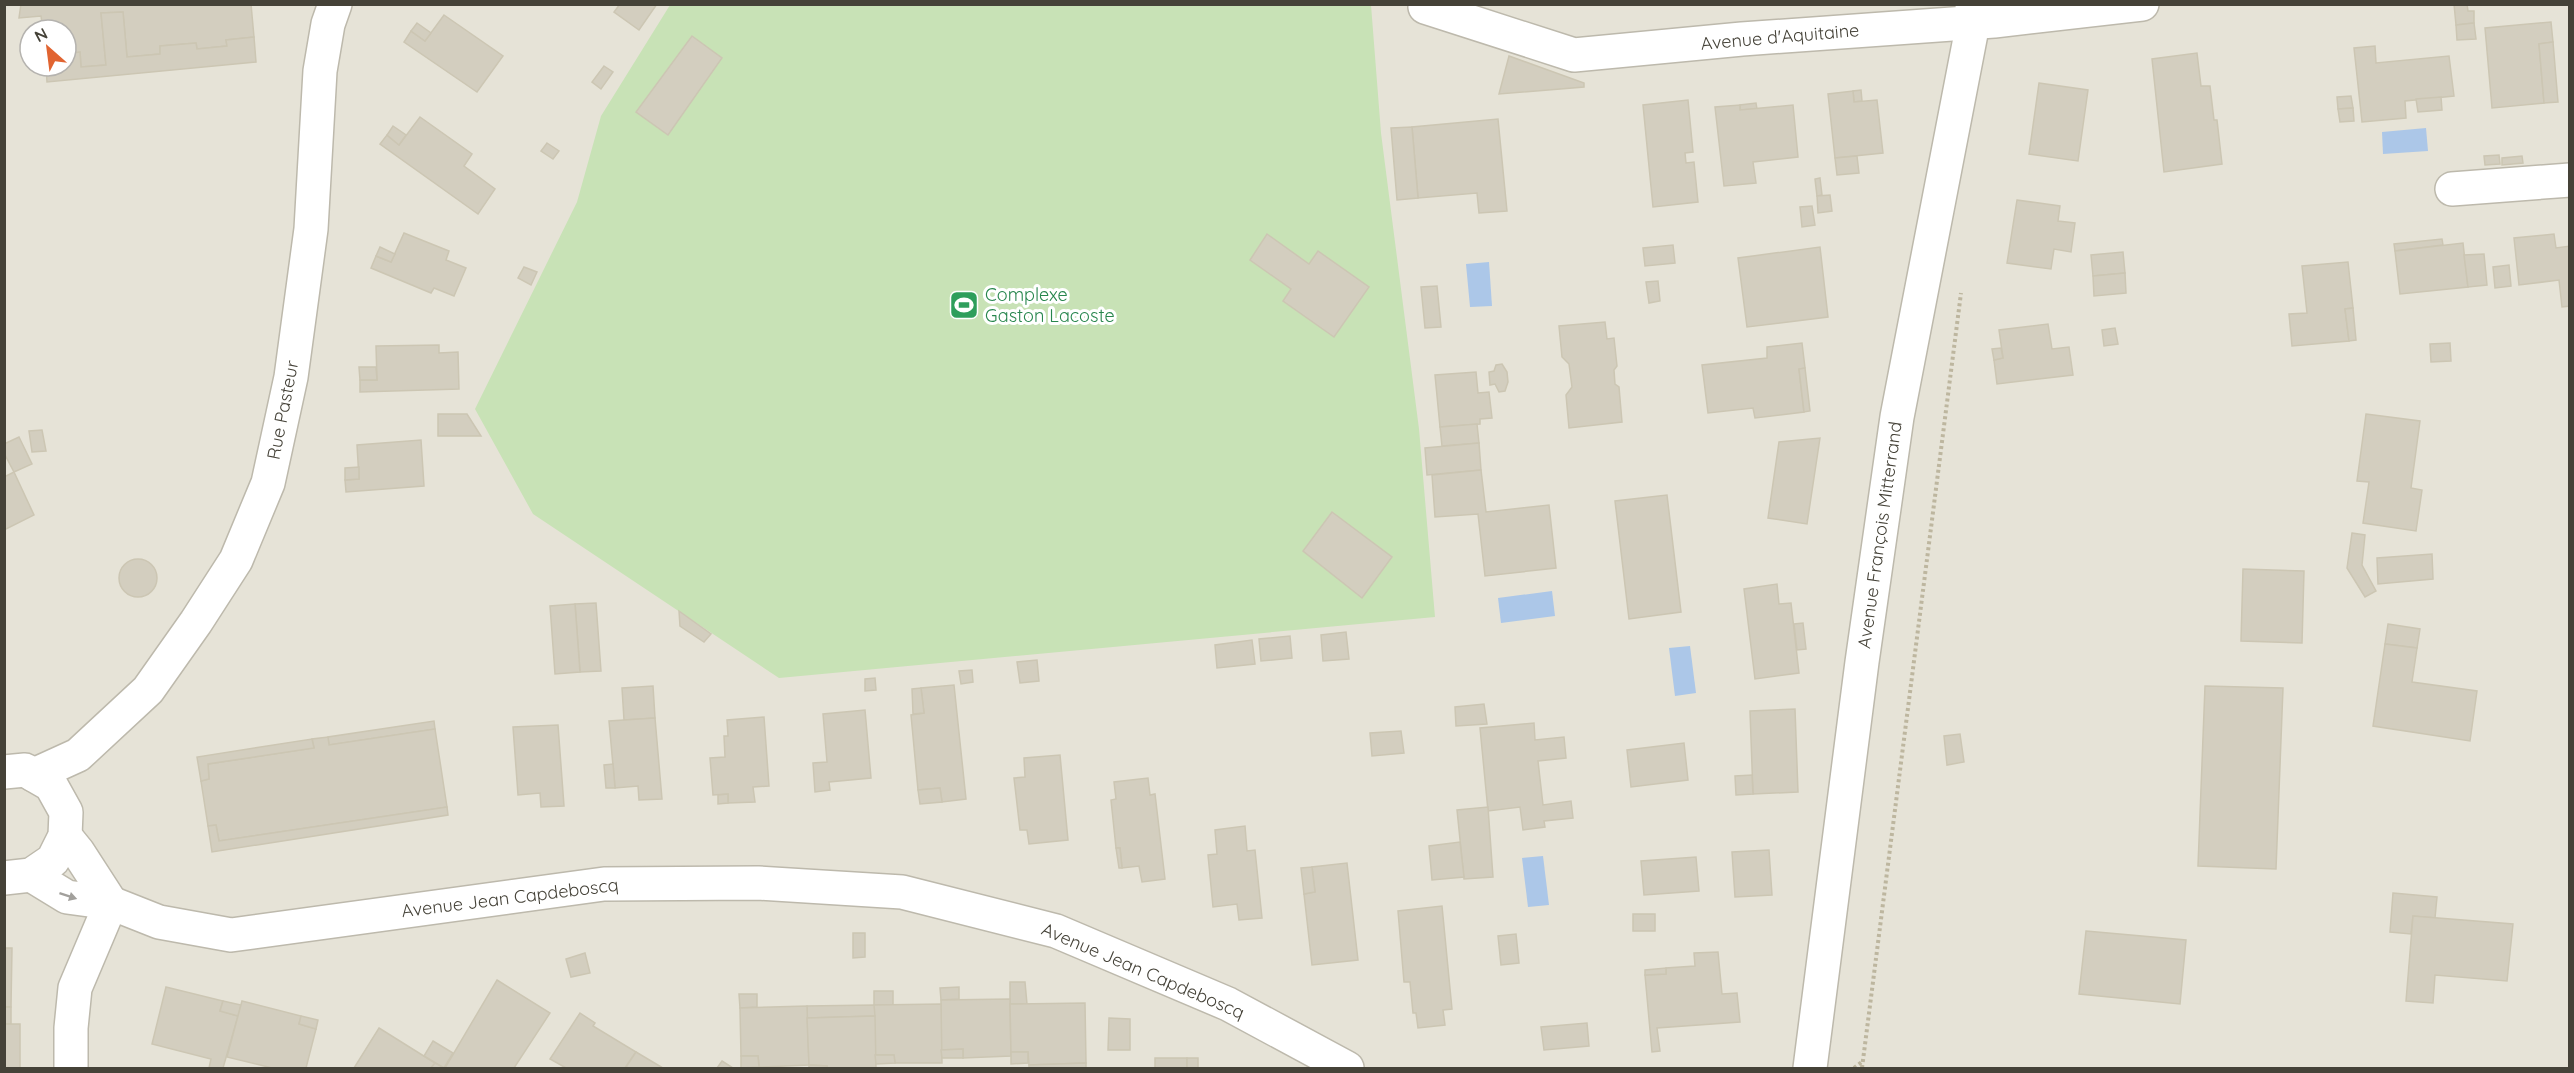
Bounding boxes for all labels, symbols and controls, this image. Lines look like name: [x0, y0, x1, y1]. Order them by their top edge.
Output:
north arrow: [18, 18, 78, 78]
street label: Avenue d'Aquitaine: [1700, 18, 1860, 55]
text: N: [31, 23, 51, 46]
place label: Complexe Gaston Lacoste: [985, 283, 1115, 327]
sports icon: Complexe Gaston Lacoste: [948, 289, 980, 321]
street label: Rue Pasteur: [262, 358, 303, 461]
street label: Avenue François Mitterrand: [1852, 420, 1907, 650]
street label: Avenue Jean Capdeboscq: [400, 873, 620, 922]
one-way arrow: [60, 891, 78, 901]
street label: Avenue Jean Capdeboscq: [1038, 917, 1248, 1024]

